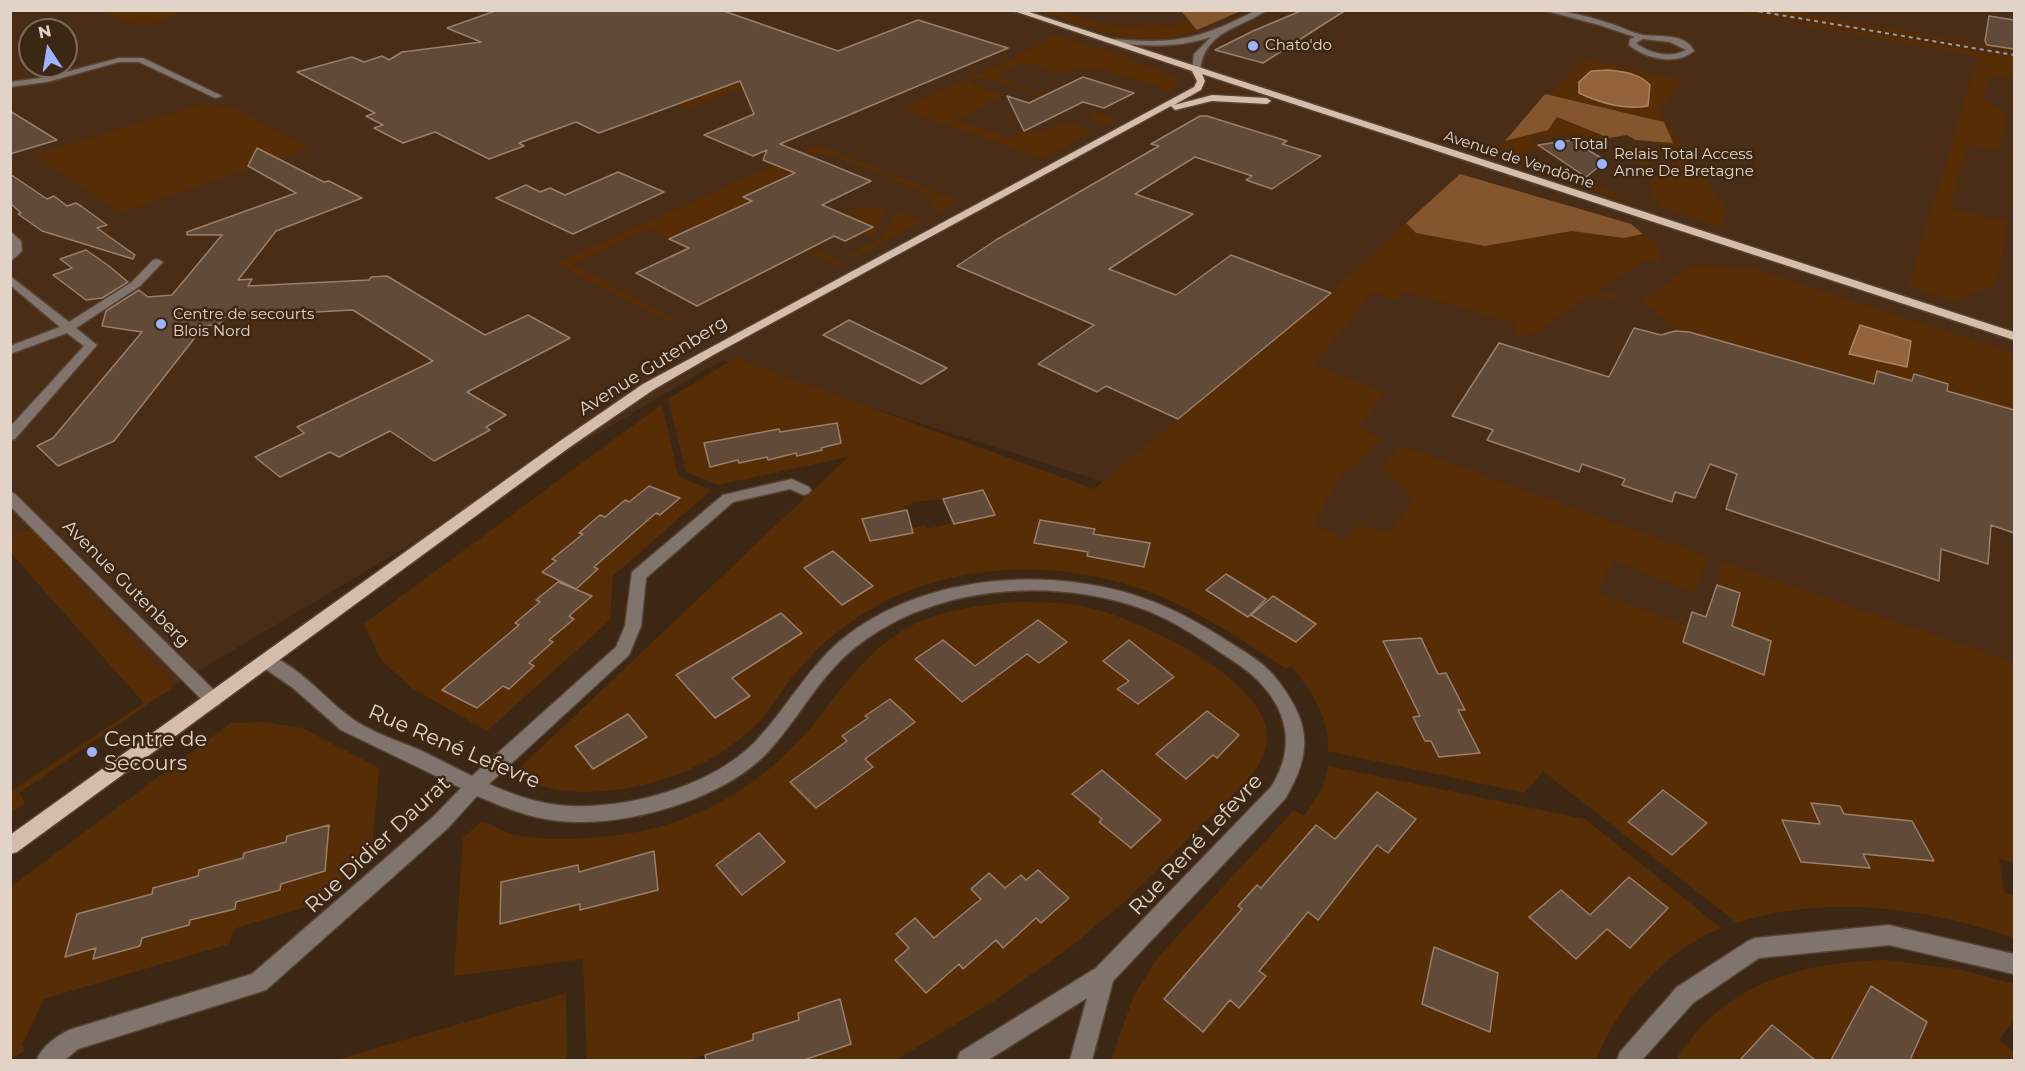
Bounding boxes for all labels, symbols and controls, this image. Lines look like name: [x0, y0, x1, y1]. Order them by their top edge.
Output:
north arrow: [18, 18, 78, 78]
text: N: [36, 21, 53, 42]
place label: Chato'do: [1265, 37, 1332, 55]
marker: Chato'do: [1246, 39, 1260, 53]
street label: Avenue de Vendôme: [1442, 127, 1596, 193]
place label: Total: [1572, 136, 1608, 154]
marker: Total: [1553, 138, 1567, 152]
place label: Relais Total Access Anne De Bretagne: [1614, 146, 1754, 181]
marker: Relais Total Access Anne De Bretagne: [1595, 157, 1609, 171]
place label: Centre de secourts Blois Nord: [173, 306, 314, 341]
street label: Avenue Gutenberg: [575, 312, 731, 420]
marker: Centre de secourts Blois Nord: [154, 317, 168, 331]
street label: Avenue Gutenberg: [58, 516, 194, 652]
street label: Rue René Lefevre: [364, 699, 544, 795]
place label: Centre de Secours: [104, 727, 207, 777]
marker: Centre de Secours: [85, 745, 99, 759]
street label: Rue René Lefevre: [1124, 769, 1268, 921]
street label: Rue Didier Daurat: [300, 771, 456, 919]

